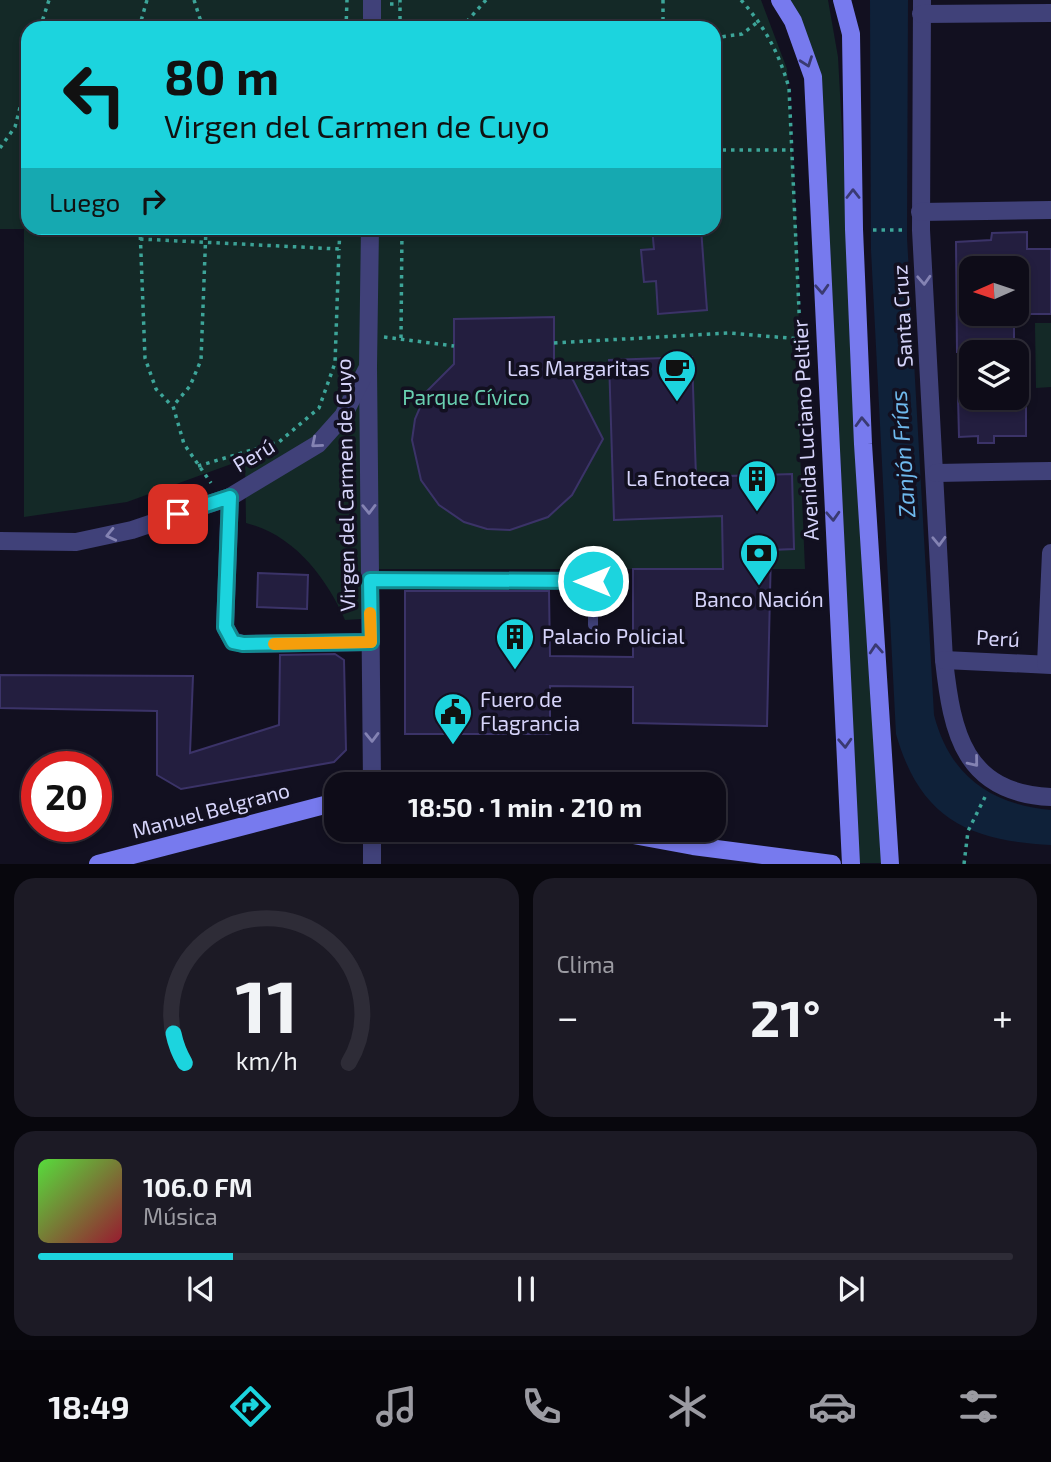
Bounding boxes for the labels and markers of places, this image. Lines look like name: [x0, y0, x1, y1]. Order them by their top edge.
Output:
cafe icon: Las Margaritas: [656, 348, 698, 403]
place label: Las Margaritas: [507, 355, 650, 380]
building icon: La Enoteca: [736, 458, 778, 513]
place label: La Enoteca: [626, 465, 730, 490]
pin: [148, 484, 208, 544]
bank icon: Banco Nación: [738, 532, 780, 587]
place label: Banco Nación: [694, 586, 824, 611]
building icon: Palacio Policial: [494, 616, 536, 671]
place label: Palacio Policial: [542, 623, 685, 648]
place label: Fuero de Flagrancia: [480, 686, 580, 735]
public building icon: Fuero de Flagrancia: [432, 691, 474, 746]

